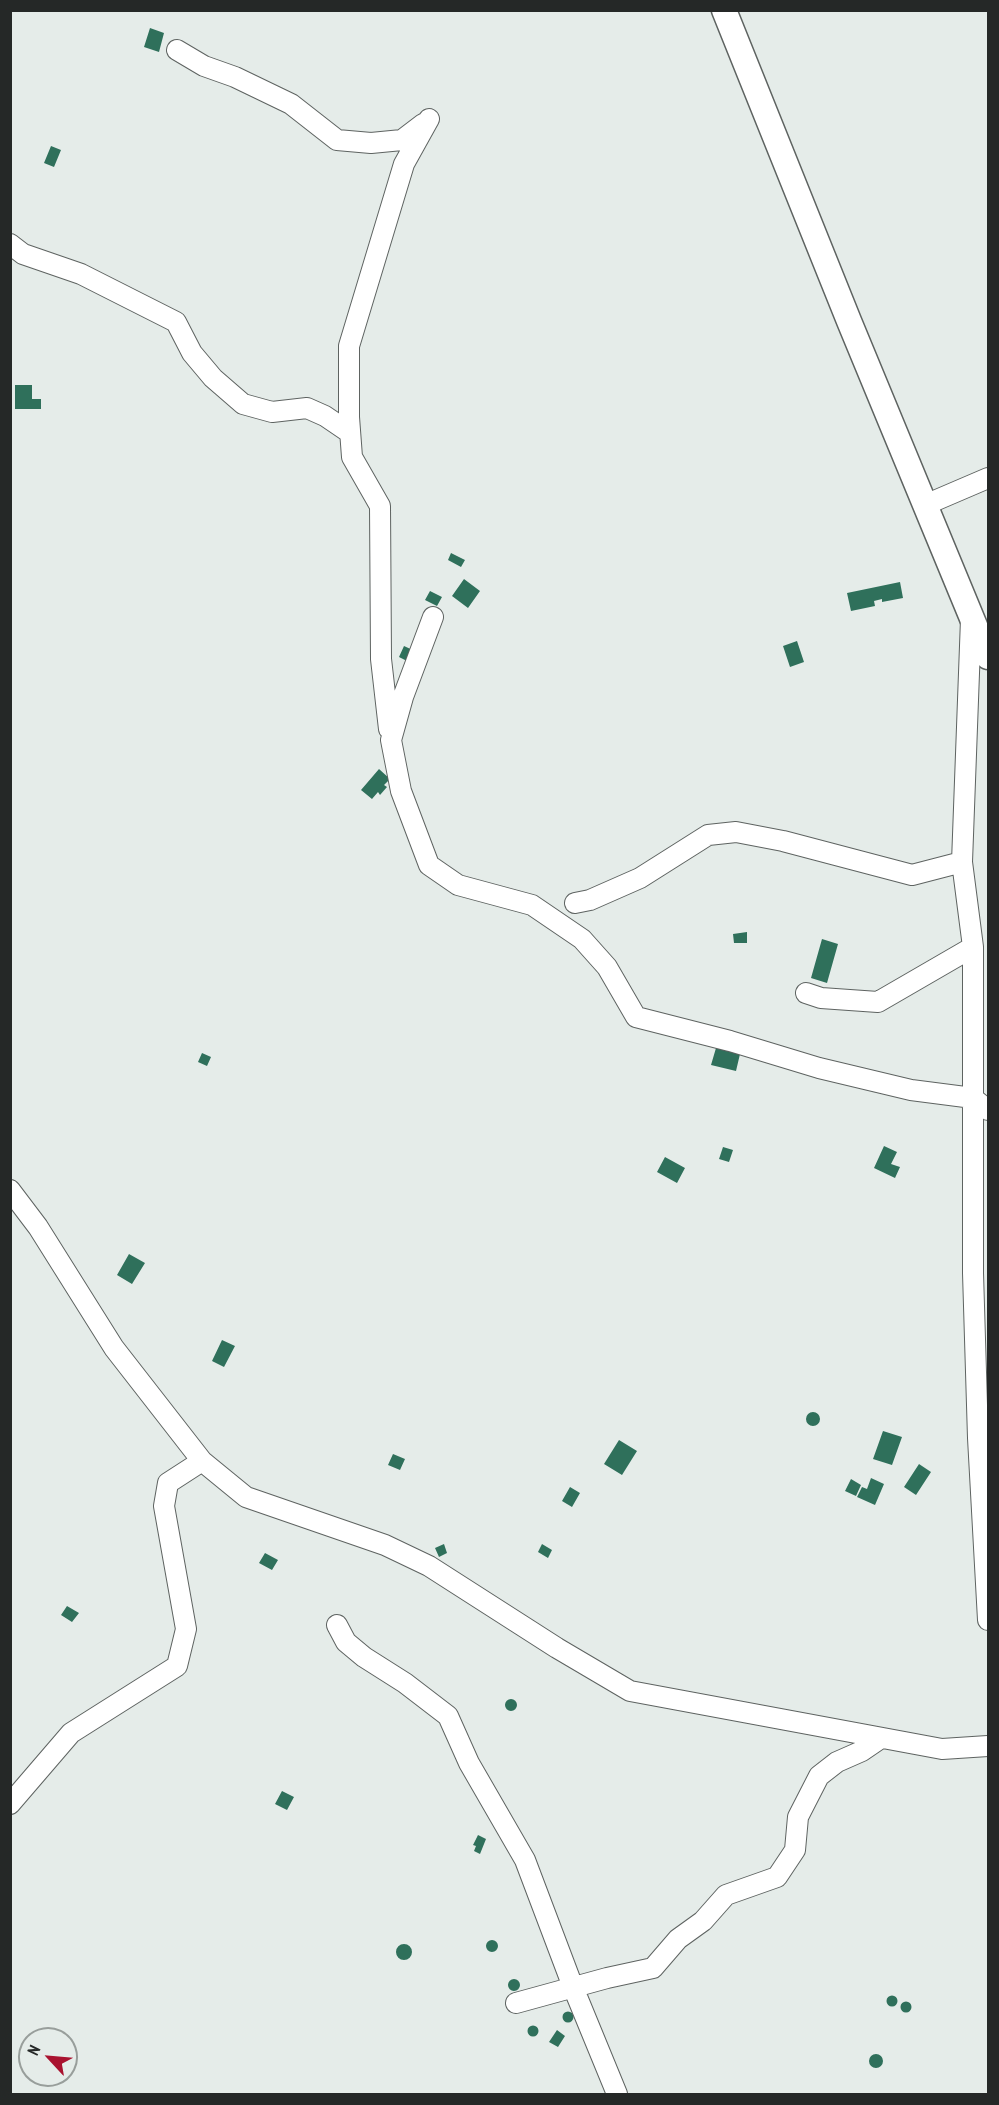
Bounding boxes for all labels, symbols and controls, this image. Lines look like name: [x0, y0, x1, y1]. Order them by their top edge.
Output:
north arrow: [18, 2027, 78, 2087]
text: N: [23, 2042, 44, 2058]

